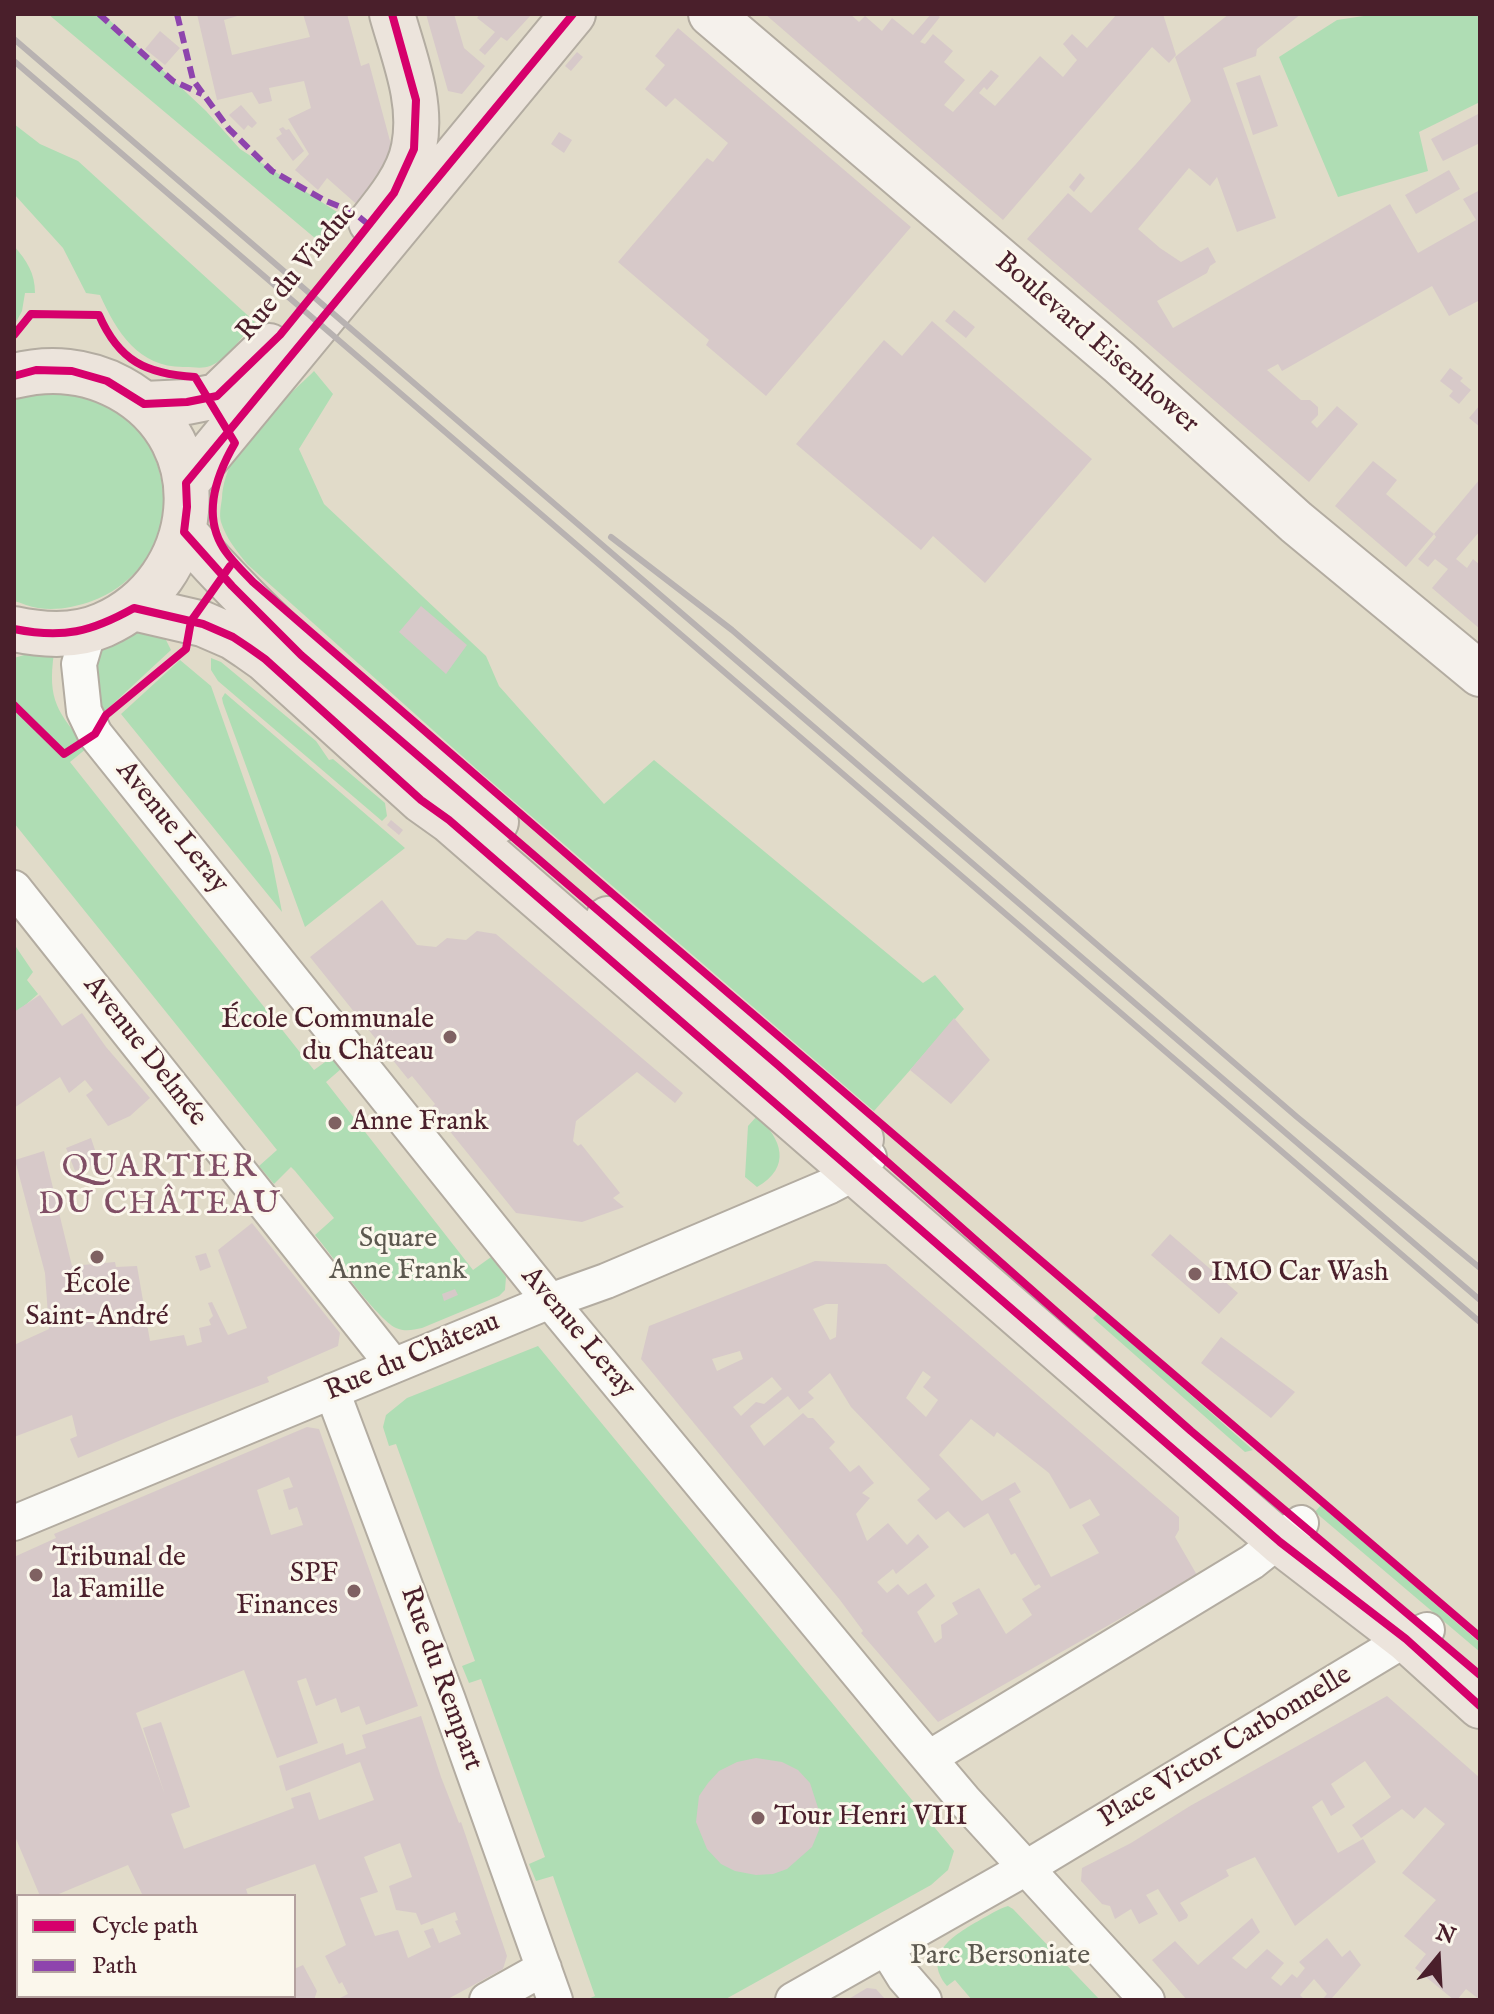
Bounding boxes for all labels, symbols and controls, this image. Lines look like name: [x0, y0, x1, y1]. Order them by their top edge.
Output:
street label: Rue du Viaduc: [231, 197, 365, 349]
street label: Boulevard Eisenhower: [987, 246, 1205, 442]
street label: Avenue Leray: [107, 755, 235, 901]
street label: Avenue Delmée: [75, 970, 213, 1134]
place label: École Communale du Château: [221, 1004, 434, 1070]
marker: École Communale du Château: [441, 1028, 459, 1046]
place label: Anne Frank: [351, 1106, 488, 1140]
marker: Anne Frank: [326, 1114, 344, 1132]
district label: QUARTIER DU CHÂTEAU: [38, 1150, 282, 1225]
park label: Square Anne Frank: [329, 1223, 467, 1289]
marker: École Saint-André: [88, 1248, 106, 1266]
place label: IMO Car Wash: [1211, 1257, 1389, 1291]
street label: Avenue Leray: [513, 1261, 641, 1405]
marker: IMO Car Wash: [1186, 1265, 1204, 1283]
place label: École Saint-André: [25, 1269, 169, 1335]
street label: Rue du Château: [321, 1306, 505, 1410]
place label: Tribunal de la Famille: [52, 1542, 186, 1608]
place label: SPF Finances: [236, 1558, 338, 1624]
marker: Tribunal de la Famille: [27, 1566, 45, 1584]
marker: SPF Finances: [345, 1582, 363, 1600]
street label: Rue du Rempart: [391, 1583, 489, 1775]
street label: Place Victor Carbonnelle: [1094, 1659, 1358, 1837]
place label: Tour Henri VIII: [774, 1801, 968, 1835]
marker: Tour Henri VIII: [749, 1809, 767, 1827]
legend: [16, 1894, 296, 1998]
text: Cycle path: [92, 1911, 198, 1942]
north arrow: [1398, 1918, 1478, 1998]
text: N: [1432, 1919, 1459, 1951]
park label: Parc Bersoniate: [910, 1940, 1090, 1974]
text: Path: [92, 1951, 137, 1982]

